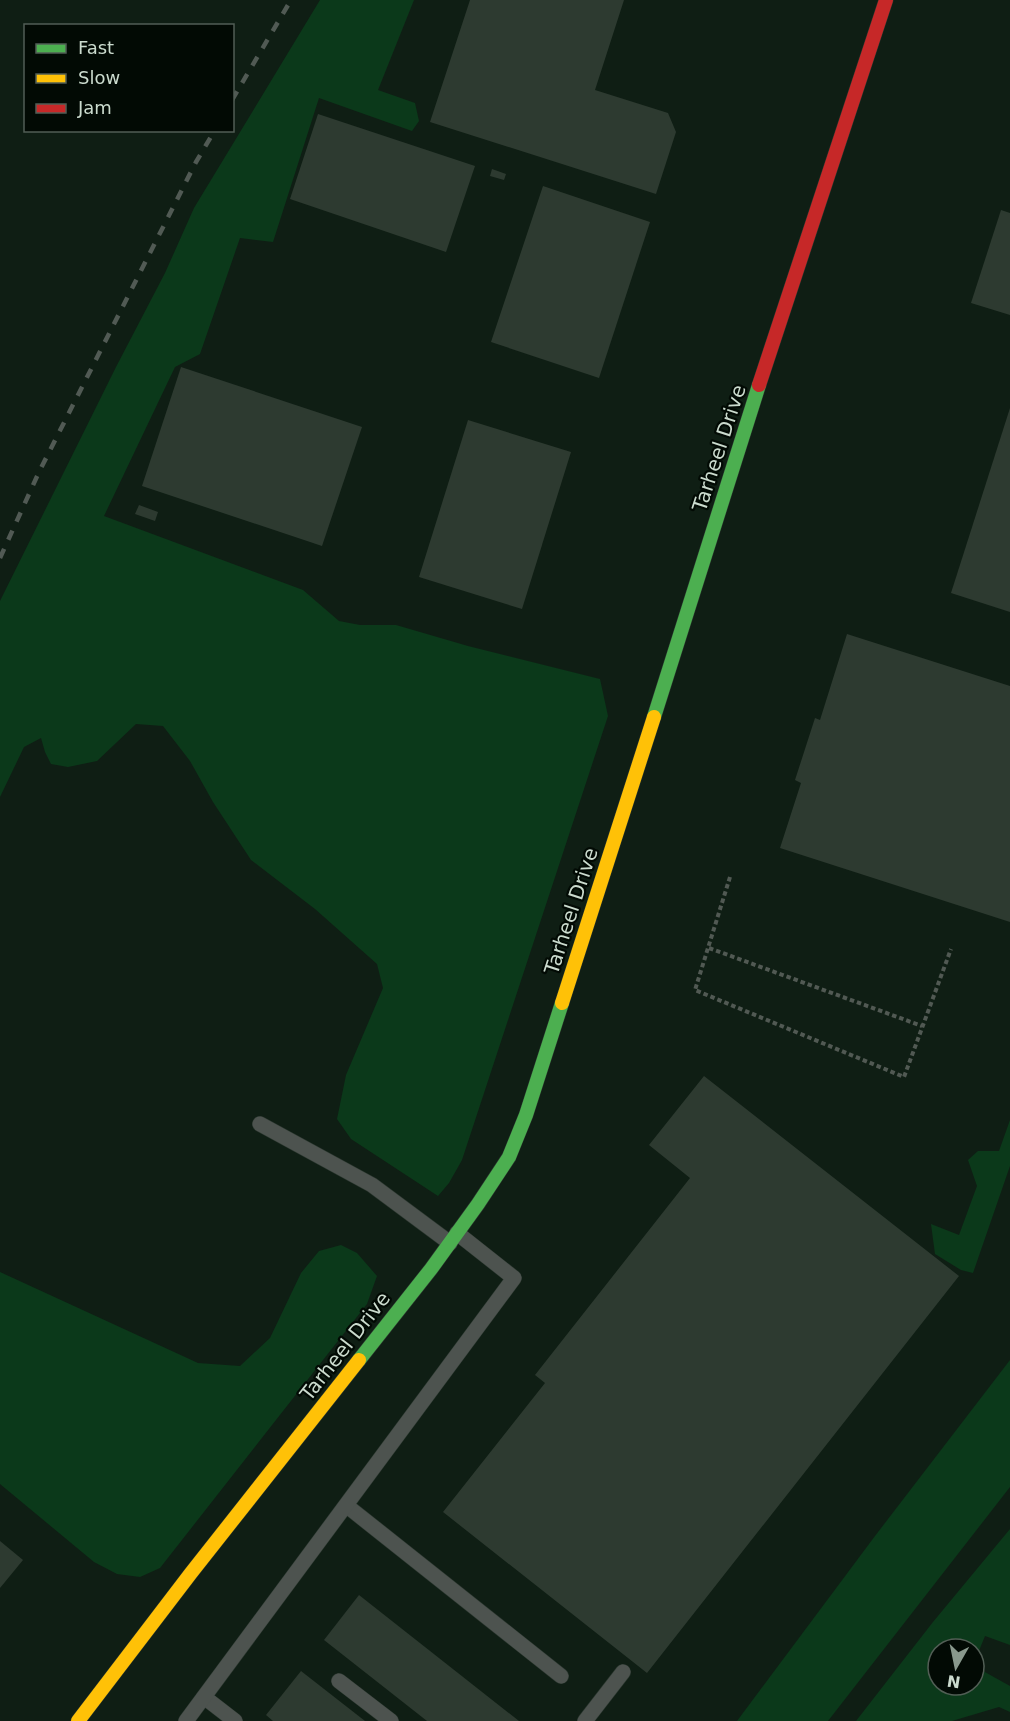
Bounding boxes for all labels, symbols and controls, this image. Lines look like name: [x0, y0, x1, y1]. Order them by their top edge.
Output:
legend: [24, 24, 234, 132]
text: Fast: [78, 37, 114, 58]
text: Slow: [78, 67, 120, 88]
text: Jam: [77, 97, 112, 118]
street label: Tarheel Drive: [687, 382, 751, 515]
street label: Tarheel Drive: [539, 845, 603, 978]
street label: Tarheel Drive: [294, 1287, 395, 1406]
north arrow: [926, 1637, 986, 1697]
text: N: [946, 1671, 962, 1692]

